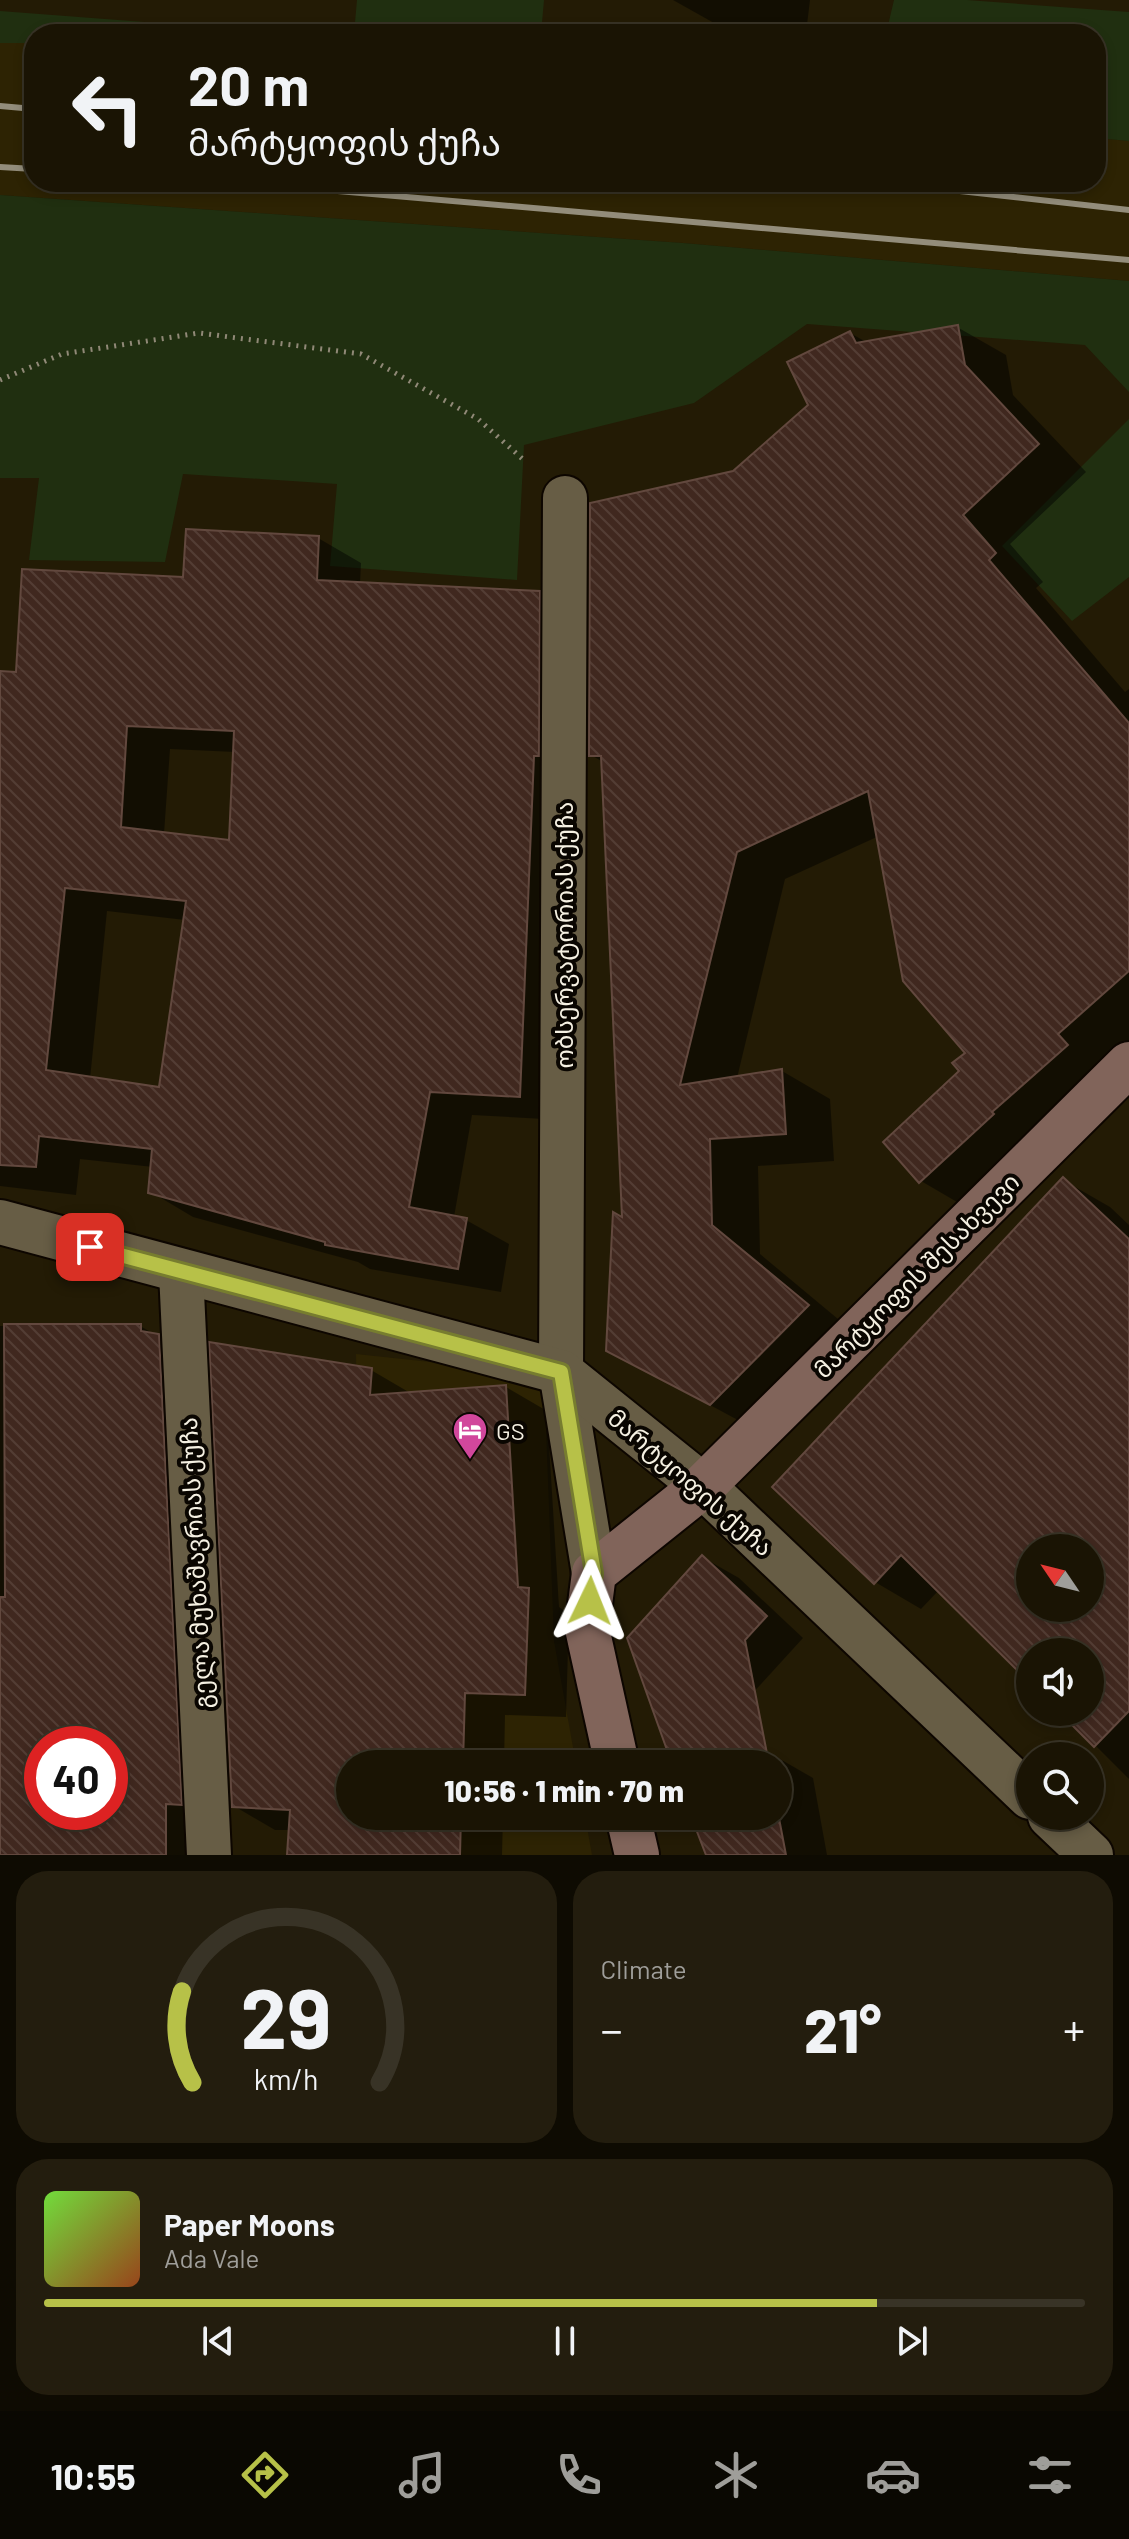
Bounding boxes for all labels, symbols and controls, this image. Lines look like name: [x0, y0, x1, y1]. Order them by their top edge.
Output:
text: 20 m: [188, 50, 309, 117]
icon: left: [56, 56, 160, 160]
text: მარტყოფის ქუჩა: [188, 120, 501, 163]
street label: ობსერვატორიას ქუჩა: [549, 802, 579, 1068]
street label: მარტყოფის შესახვევი: [807, 1166, 1025, 1384]
pin: [56, 1213, 124, 1281]
icon: arrive: [68, 1225, 112, 1269]
street label: მარტყოფის ქუჩა: [602, 1403, 779, 1562]
hotel icon: GS: [451, 1411, 489, 1461]
place label: GS: [496, 1416, 525, 1445]
street label: გელა მუხაშავრიას ქუჩა: [173, 1417, 218, 1709]
north arrow: [1016, 1534, 1104, 1622]
map controls: [1016, 1534, 1104, 1830]
position arrow: [548, 1559, 632, 1643]
button: sound: [1016, 1638, 1104, 1726]
speed limit sign: 40: [24, 1726, 128, 1830]
button: search: [1016, 1742, 1104, 1830]
text: 10:56 · 1 min · 70 m: [444, 1772, 684, 1808]
text: Climate: [601, 1953, 687, 1984]
text: 29: [241, 1966, 332, 2066]
text: 21°: [804, 1993, 882, 2065]
text: −: [601, 2002, 623, 2055]
text: +: [1063, 2002, 1085, 2055]
text: km/h: [254, 2061, 319, 2096]
text: Paper Moons: [164, 2206, 335, 2242]
text: Ada Vale: [164, 2242, 259, 2273]
icon: previous: [196, 2319, 240, 2363]
icon: pause: [543, 2319, 587, 2363]
icon: next: [890, 2319, 934, 2363]
icon: directions: [237, 2447, 293, 2503]
icon: music: [394, 2447, 450, 2503]
icon: phone: [551, 2447, 607, 2503]
icon: climate: [708, 2447, 764, 2503]
icon: car: [865, 2447, 921, 2503]
icon: filters: [1022, 2447, 1078, 2503]
text: 10:55: [51, 2454, 136, 2497]

